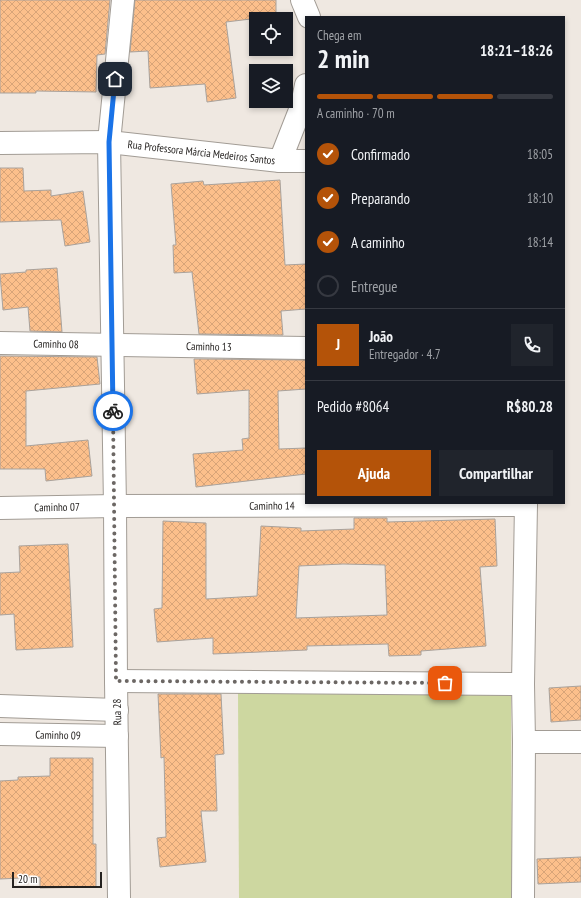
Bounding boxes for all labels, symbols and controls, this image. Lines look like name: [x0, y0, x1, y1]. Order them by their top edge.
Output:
map controls: [249, 12, 293, 108]
button: locate: [249, 12, 293, 56]
text: Chega em: [317, 27, 361, 44]
text: 18:21–18:26: [480, 41, 553, 60]
text: 2 min: [317, 42, 370, 75]
pin: [98, 62, 132, 96]
button: layers: [249, 64, 293, 108]
icon: home: [104, 68, 126, 90]
text: A caminho · 70 m: [317, 105, 395, 122]
street label: Rua Professora Márcia Medeiros Santos: [127, 137, 276, 167]
icon: check: [317, 143, 339, 165]
text: Confirmado: [351, 145, 410, 164]
text: 18:05: [527, 146, 553, 163]
icon: check: [317, 187, 339, 209]
text: Preparando: [351, 189, 410, 208]
text: 18:10: [527, 190, 553, 207]
icon: check: [317, 231, 339, 253]
text: A caminho: [351, 233, 405, 252]
text: 18:14: [527, 234, 553, 251]
text: Entregue: [351, 277, 398, 296]
button: phone: [511, 324, 553, 366]
text: João: [369, 327, 393, 346]
text: J: [336, 335, 340, 354]
street label: Caminho 08: [33, 337, 79, 351]
street label: Caminho 13: [186, 339, 232, 354]
text: Entregador · 4.7: [369, 346, 441, 363]
courier: [93, 391, 133, 431]
text: Pedido #8064: [317, 397, 389, 416]
text: R$80.28: [506, 397, 553, 416]
icon: bike: [102, 400, 124, 422]
button: Ajuda: [317, 450, 431, 496]
button: Compartilhar: [439, 450, 553, 496]
street label: Caminho 14: [249, 499, 295, 513]
street label: Caminho 07: [34, 500, 80, 514]
pin: [428, 666, 462, 700]
icon: bag: [434, 672, 456, 694]
street label: Rua 28: [110, 698, 124, 725]
street label: Caminho 09: [35, 728, 81, 742]
scale bar: [12, 870, 102, 889]
text: 20 m: [18, 872, 37, 886]

